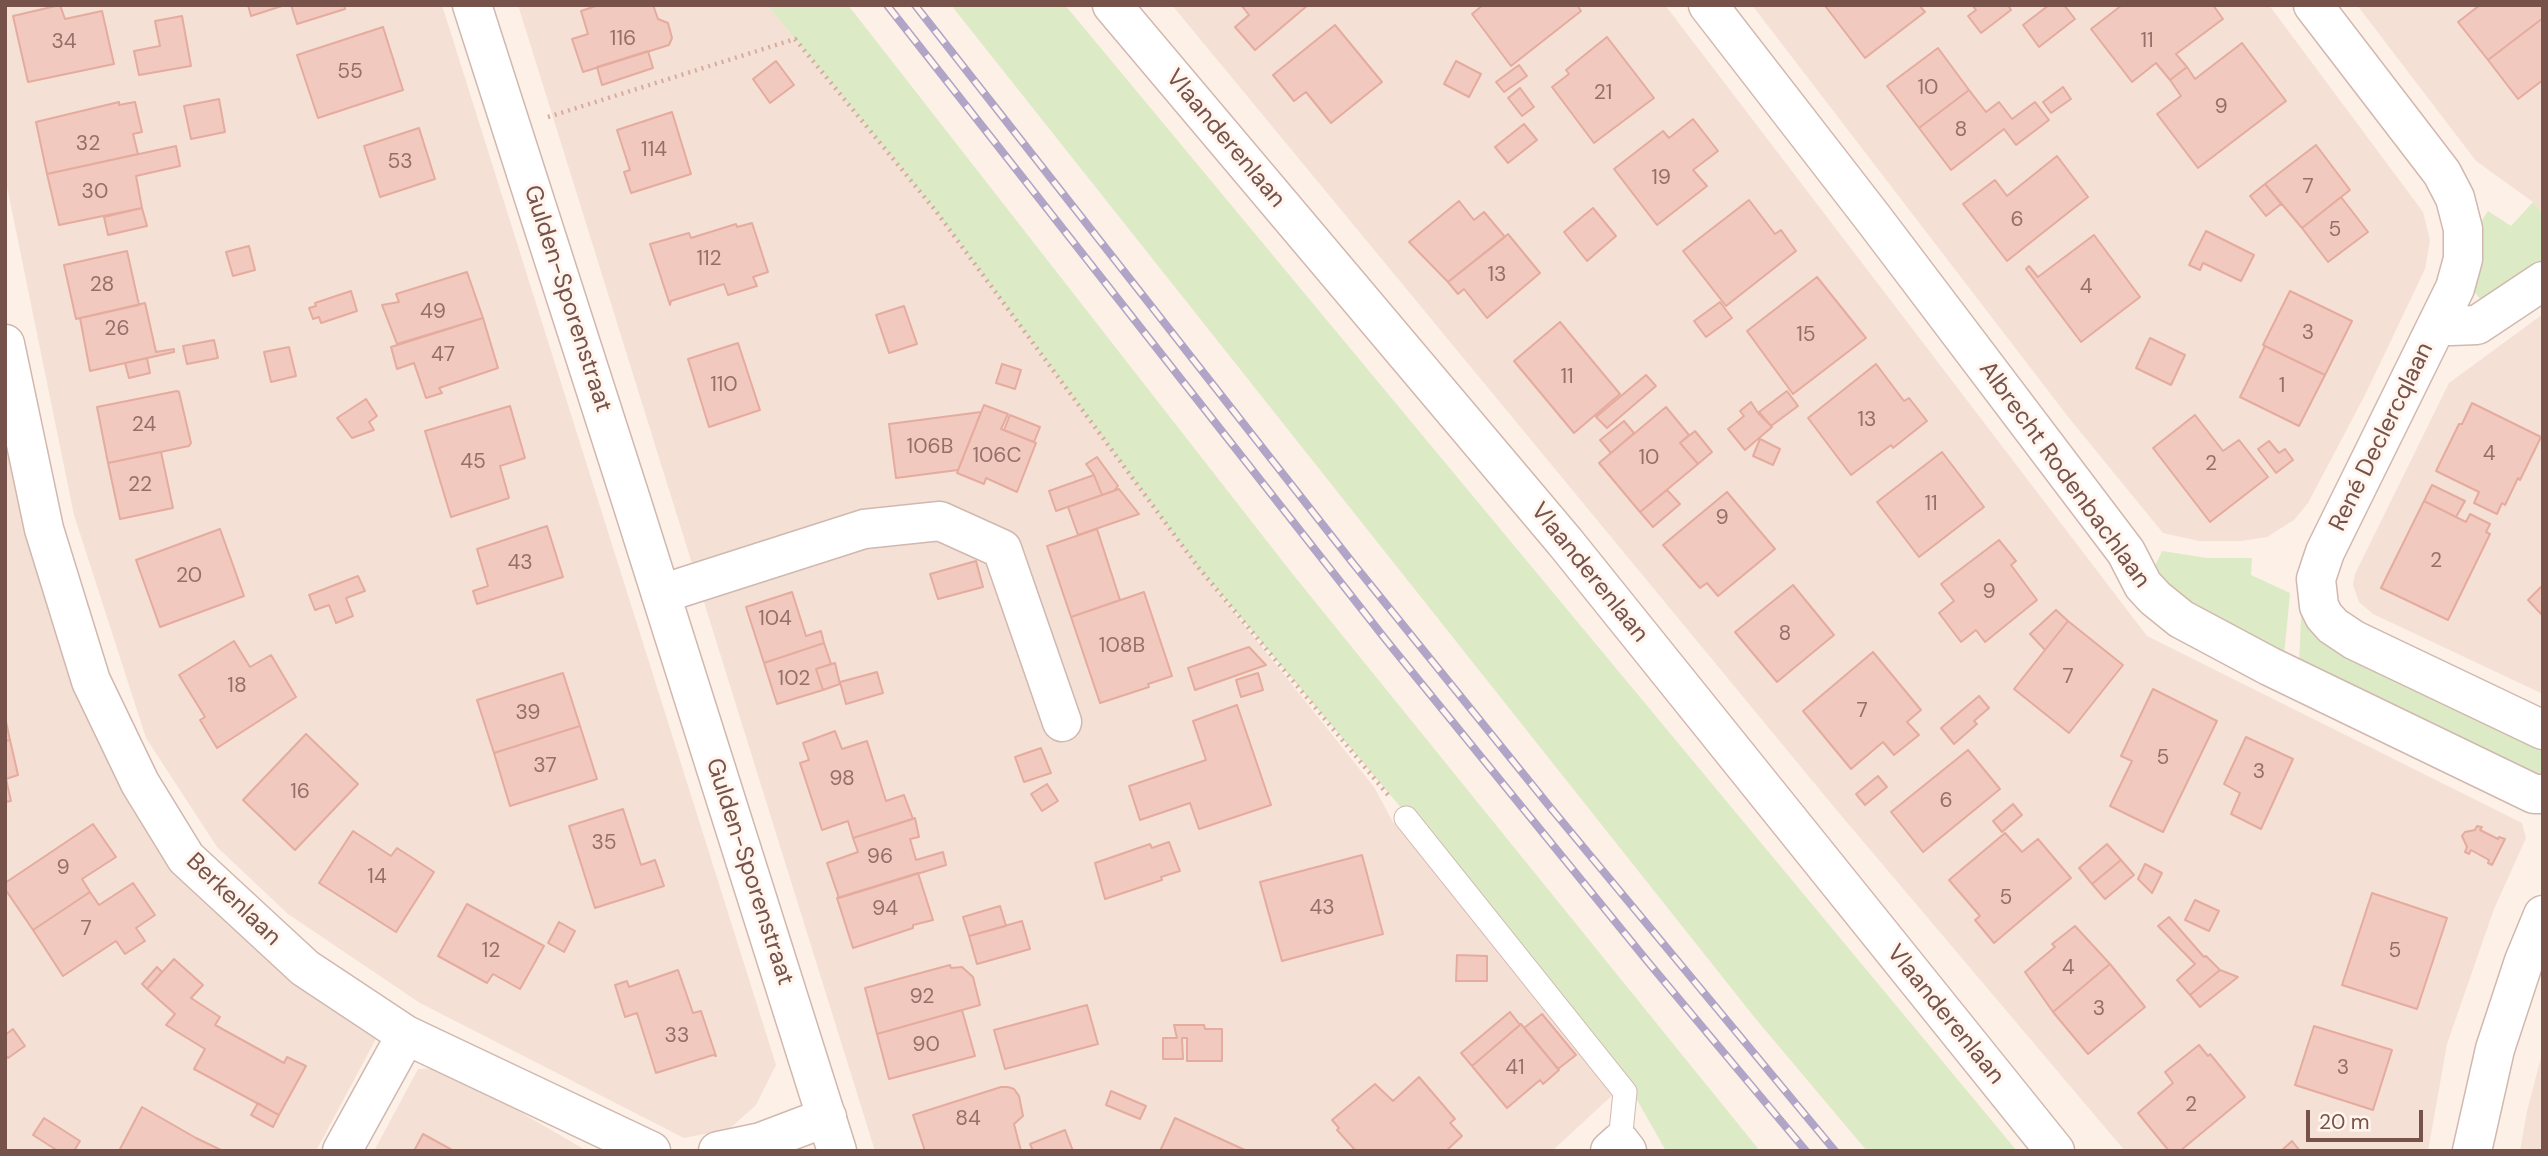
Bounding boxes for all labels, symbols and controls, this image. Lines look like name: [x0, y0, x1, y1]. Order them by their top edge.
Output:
house number: 116: [610, 26, 636, 52]
house number: 11: [2140, 28, 2154, 54]
house number: 34: [51, 29, 77, 55]
house number: 55: [337, 59, 363, 85]
street label: Vlaanderenlaan: [1159, 64, 1291, 214]
house number: 10: [1918, 75, 1938, 101]
house number: 21: [1594, 80, 1612, 106]
house number: 9: [2214, 94, 2228, 120]
house number: 8: [1955, 117, 1967, 143]
house number: 32: [76, 131, 100, 157]
house number: 114: [641, 137, 667, 163]
house number: 53: [387, 149, 413, 175]
house number: 19: [1651, 165, 1671, 191]
house number: 7: [2302, 174, 2314, 200]
house number: 30: [82, 179, 108, 205]
street label: Gulden-Sporenstraat: [517, 182, 617, 416]
house number: 6: [2010, 207, 2024, 233]
house number: 5: [2329, 217, 2341, 243]
house number: 112: [696, 246, 722, 272]
house number: 13: [1488, 262, 1506, 288]
house number: 28: [90, 272, 114, 298]
house number: 4: [2080, 274, 2092, 300]
house number: 49: [420, 299, 446, 325]
house number: 26: [104, 316, 130, 342]
house number: 3: [2302, 320, 2314, 346]
house number: 15: [1796, 322, 1816, 348]
street label: René Declercqlaan: [2324, 338, 2440, 536]
house number: 47: [431, 342, 455, 368]
street label: Albrecht Rodenbachlaan: [1972, 356, 2156, 594]
house number: 11: [1560, 364, 1574, 390]
house number: 110: [710, 372, 738, 398]
house number: 1: [2279, 373, 2285, 399]
house number: 13: [1858, 407, 1876, 433]
house number: 24: [132, 412, 156, 438]
house number: 106B: [907, 434, 953, 460]
house number: 4: [2483, 441, 2495, 467]
house number: 106C: [972, 443, 1022, 469]
house number: 10: [1639, 445, 1659, 471]
house number: 45: [460, 449, 486, 475]
house number: 2: [2205, 451, 2217, 477]
house number: 22: [128, 472, 152, 498]
house number: 11: [1924, 491, 1938, 517]
street label: Vlaanderenlaan: [1524, 497, 1654, 649]
house number: 9: [1715, 505, 1729, 531]
house number: 2: [2430, 548, 2442, 574]
house number: 43: [507, 550, 533, 576]
house number: 20: [176, 563, 202, 589]
house number: 9: [1982, 579, 1996, 605]
house number: 104: [758, 606, 792, 632]
house number: 8: [1779, 621, 1791, 647]
house number: 108B: [1099, 633, 1145, 659]
house number: 7: [2062, 664, 2074, 690]
house number: 102: [778, 666, 810, 692]
house number: 18: [227, 673, 247, 699]
house number: 7: [1856, 698, 1868, 724]
house number: 39: [516, 700, 540, 726]
house number: 5: [2157, 745, 2169, 771]
house number: 37: [533, 753, 557, 779]
street label: Gulden-Sporenstraat: [699, 755, 799, 989]
house number: 3: [2253, 759, 2265, 785]
house number: 98: [829, 766, 855, 792]
house number: 16: [290, 779, 310, 805]
house number: 6: [1939, 788, 1953, 814]
house number: 35: [591, 830, 617, 856]
house number: 96: [867, 844, 893, 870]
street label: Berkenlaan: [180, 848, 286, 952]
house number: 9: [56, 855, 70, 881]
house number: 14: [367, 864, 387, 890]
house number: 5: [2000, 885, 2012, 911]
house number: 43: [1309, 895, 1335, 921]
house number: 94: [872, 896, 898, 922]
house number: 7: [80, 916, 92, 942]
house number: 12: [482, 938, 500, 964]
house number: 5: [2389, 938, 2401, 964]
street label: Vlaanderenlaan: [1880, 939, 2010, 1091]
house number: 4: [2062, 955, 2074, 981]
house number: 92: [910, 984, 934, 1010]
house number: 3: [2093, 996, 2105, 1022]
house number: 33: [665, 1023, 689, 1049]
house number: 90: [912, 1032, 940, 1058]
house number: 41: [1505, 1055, 1525, 1081]
house number: 3: [2337, 1055, 2349, 1081]
house number: 2: [2185, 1092, 2197, 1118]
scale bar: [2310, 1096, 2427, 1140]
house number: 84: [955, 1106, 981, 1132]
text: 20 m: [2319, 1108, 2370, 1136]

